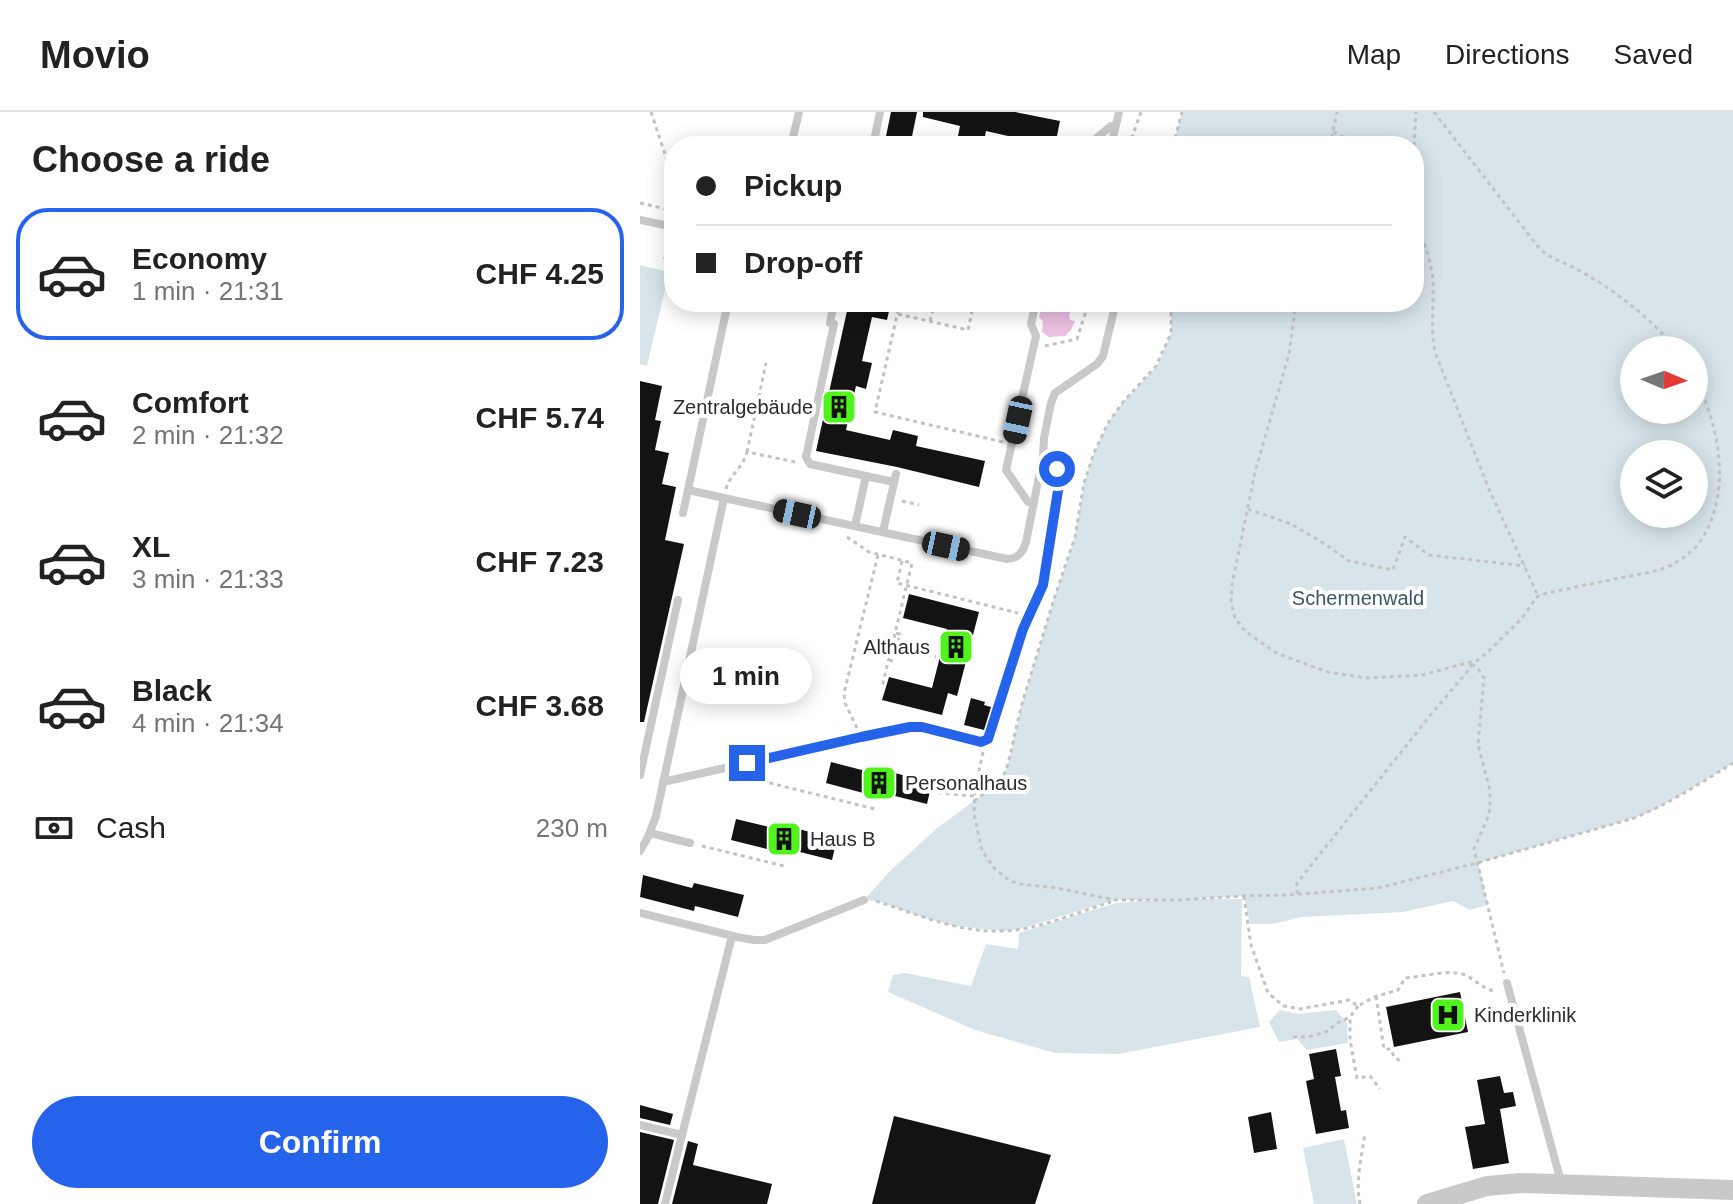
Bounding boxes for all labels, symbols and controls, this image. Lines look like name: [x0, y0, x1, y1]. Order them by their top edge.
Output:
text: Movio: [40, 34, 150, 76]
text: Map: [1347, 39, 1401, 70]
text: Directions: [1445, 39, 1570, 70]
text: Saved: [1614, 39, 1693, 70]
text: Choose a ride: [32, 139, 270, 180]
text: Pickup: [744, 169, 842, 202]
icon: car: [36, 238, 108, 310]
text: Economy: [132, 242, 267, 275]
text: Drop-off: [744, 246, 862, 279]
text: CHF 4.25: [476, 257, 604, 290]
text: 1 min · 21:31: [132, 276, 284, 306]
north arrow: [1620, 336, 1708, 424]
map controls: [1620, 336, 1708, 528]
icon: car: [36, 382, 108, 454]
text: Comfort: [132, 386, 249, 419]
building icon: Zentralgebäude: [820, 388, 858, 426]
car: [1001, 394, 1035, 446]
place label: Zentralgebäude: [673, 396, 813, 418]
text: CHF 5.74: [476, 401, 604, 434]
text: 2 min · 21:32: [132, 420, 284, 450]
button: layers: [1620, 440, 1708, 528]
route start: [1039, 451, 1075, 487]
car: [771, 497, 823, 531]
icon: car: [36, 526, 108, 598]
car: [920, 529, 972, 563]
text: XL: [132, 530, 170, 563]
text: CHF 7.23: [476, 545, 604, 578]
text: 3 min · 21:33: [132, 564, 284, 594]
park label: Schermenwald: [1292, 587, 1424, 609]
building icon: Althaus: [937, 628, 975, 666]
place label: Althaus: [863, 636, 930, 658]
callout: 1 min: [681, 647, 813, 703]
text: 1 min: [712, 661, 780, 691]
icon: car: [36, 670, 108, 742]
text: Black: [132, 674, 212, 707]
text: CHF 3.68: [476, 689, 604, 722]
text: 4 min · 21:34: [132, 708, 284, 738]
route end: [729, 745, 765, 781]
building icon: Personalhaus: [860, 764, 898, 802]
place label: Personalhaus: [905, 772, 1027, 794]
icon: cash: [32, 806, 76, 850]
text: Cash: [96, 811, 166, 844]
text: 230 m: [536, 813, 608, 843]
building icon: Haus B: [765, 820, 803, 858]
place label: Haus B: [810, 828, 876, 850]
hospital icon: Kinderklinik: [1429, 996, 1467, 1034]
place label: Kinderklinik: [1474, 1004, 1577, 1026]
button: Confirm: [32, 1096, 608, 1188]

